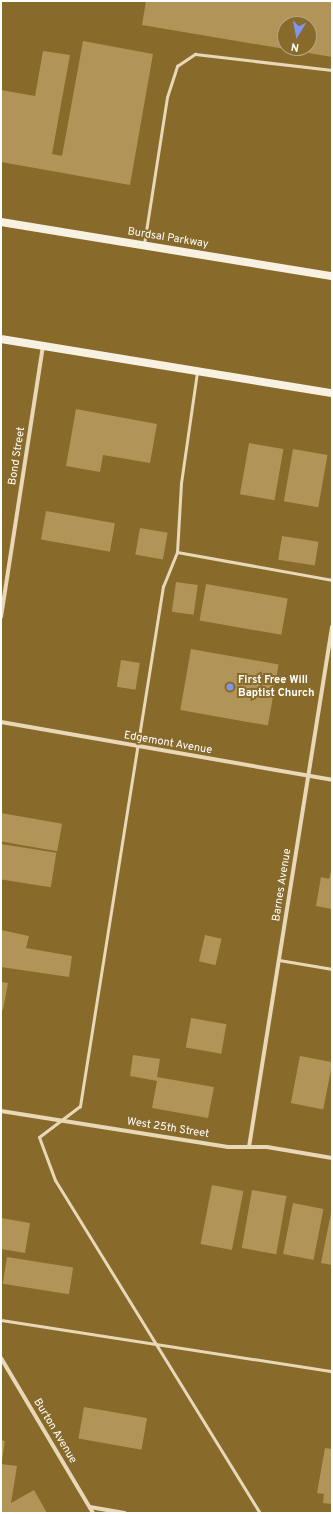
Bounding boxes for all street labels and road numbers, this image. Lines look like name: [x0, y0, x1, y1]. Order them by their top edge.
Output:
street label: Burdsal Parkway: [127, 225, 209, 251]
street label: Bond Street: [6, 426, 28, 486]
street label: Edgemont Avenue: [123, 729, 213, 757]
street label: Barnes Avenue: [270, 847, 294, 923]
street label: West 25th Street: [126, 1115, 210, 1141]
street label: Burton Avenue: [30, 1396, 80, 1466]

